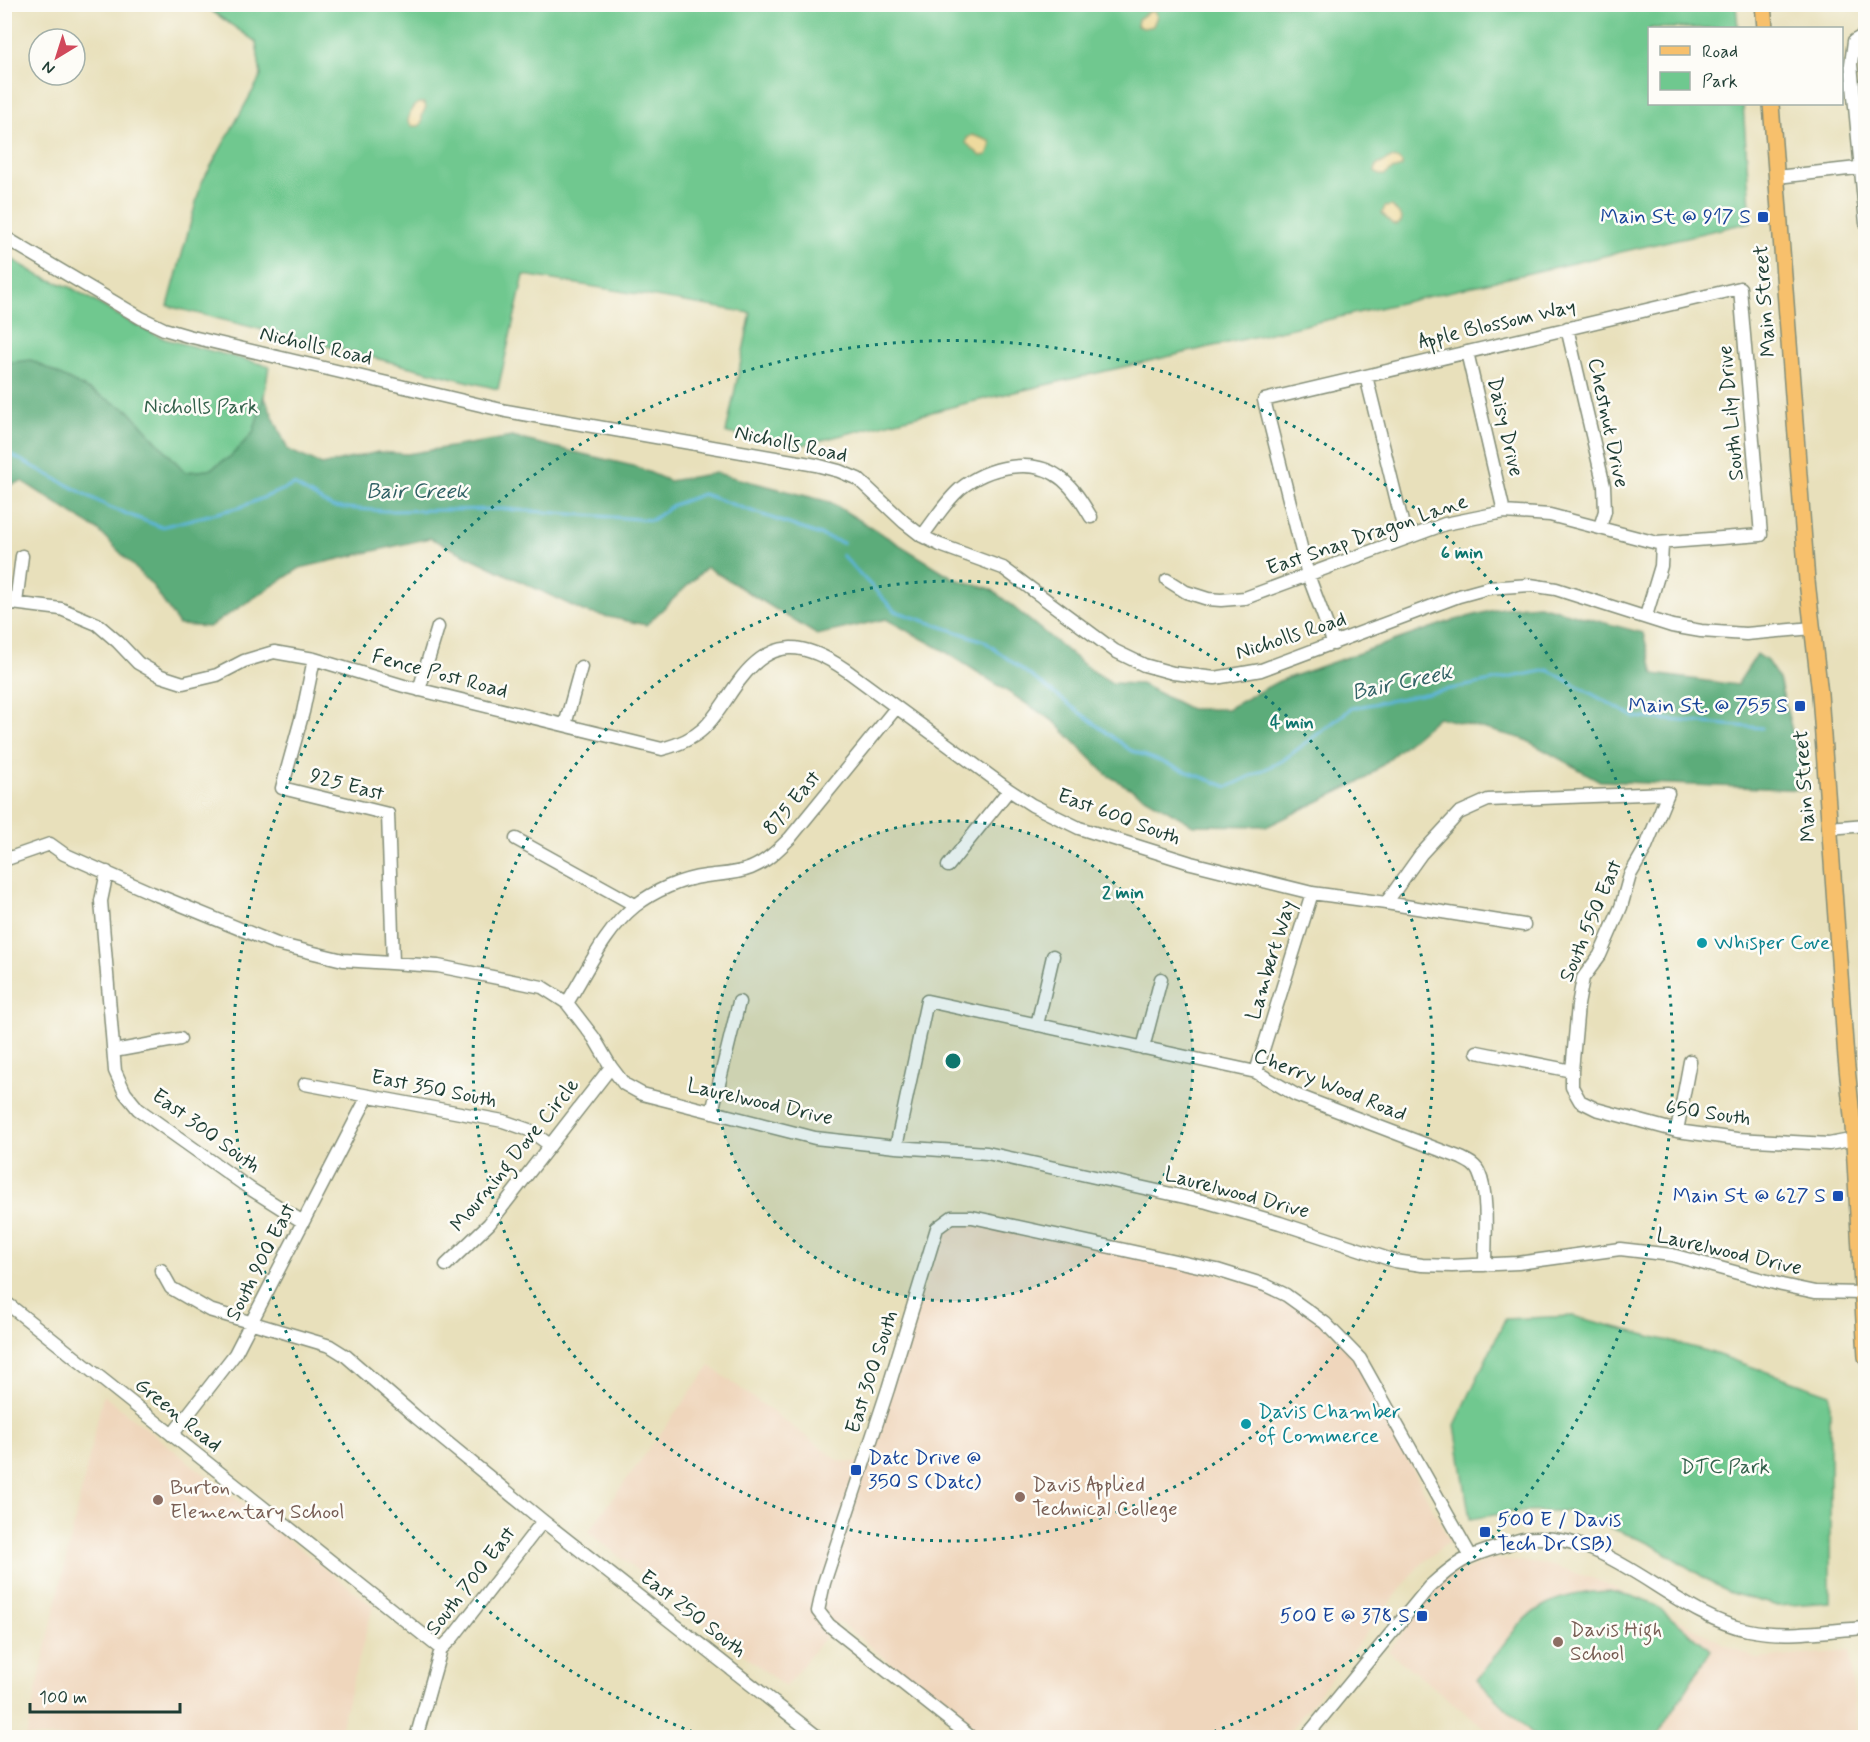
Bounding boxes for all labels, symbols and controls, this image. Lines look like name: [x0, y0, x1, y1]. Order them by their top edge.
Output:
north arrow: [27, 27, 87, 87]
legend: [1648, 27, 1843, 105]
text: Road: [1702, 40, 1738, 64]
text: N: [38, 56, 59, 79]
text: Park: [1702, 70, 1738, 94]
place label: Main St @ 917 S: [1600, 203, 1751, 231]
marker: Main St @ 917 S: [1756, 210, 1770, 224]
street label: Main Street: [1747, 244, 1783, 358]
street label: Apple Blossom Way: [1416, 292, 1579, 357]
street label: Nicholls Road: [257, 319, 375, 373]
street label: South Lily Drive: [1711, 344, 1751, 482]
street label: Chestnut Drive: [1581, 355, 1635, 491]
street label: Daisy Drive: [1480, 375, 1530, 479]
park label: Nicholls Park: [144, 393, 258, 421]
street label: Nicholls Road: [732, 418, 850, 470]
water label: Bair Creek: [366, 478, 469, 506]
street label: East Snap Dragon Lane: [1263, 487, 1472, 584]
text: 6 min: [1441, 541, 1483, 565]
street label: Nicholls Road: [1232, 605, 1350, 667]
street label: Fence Post Road: [369, 642, 511, 706]
water label: Bair Creek: [1349, 658, 1456, 707]
place label: Main St. @ 755 S: [1628, 692, 1788, 720]
marker: Main St. @ 755 S: [1793, 699, 1807, 713]
text: 4 min: [1270, 711, 1314, 735]
street label: Main Street: [1787, 729, 1823, 843]
street label: 925 East: [307, 762, 388, 808]
street label: 875 East: [757, 764, 828, 841]
street label: East 600 South: [1053, 782, 1185, 852]
street label: South 550 East: [1553, 855, 1630, 986]
text: 2 min: [1102, 881, 1144, 905]
street label: Lambert Way: [1239, 897, 1303, 1023]
place label: Whisper Cove: [1714, 929, 1830, 957]
marker: Whisper Cove: [1695, 936, 1709, 950]
street label: Cherry Wood Road: [1249, 1042, 1411, 1128]
centre of rings: [943, 1051, 963, 1071]
street label: East 350 South: [369, 1063, 499, 1115]
street label: Mourning Dove Circle: [444, 1072, 588, 1239]
street label: Laurelwood Drive: [684, 1072, 836, 1132]
street label: East 300 South: [146, 1082, 266, 1180]
street label: 650 South: [1664, 1093, 1752, 1133]
street label: Laurelwood Drive: [1162, 1160, 1312, 1226]
place label: Main St @ 627 S: [1673, 1182, 1826, 1210]
marker: Main St @ 627 S: [1831, 1189, 1845, 1203]
street label: South 900 East: [219, 1198, 303, 1326]
street label: Laurelwood Drive: [1653, 1222, 1805, 1282]
street label: East 300 South: [839, 1307, 905, 1437]
street label: Green Road: [128, 1371, 228, 1459]
place label: Davis Chamber of Commerce: [1258, 1398, 1401, 1450]
marker: Davis Chamber of Commerce: [1239, 1417, 1253, 1431]
place label: Datc Drive @ 350 S (Datc): [868, 1444, 982, 1496]
park label: DTC Park: [1680, 1453, 1770, 1481]
marker: Datc Drive @ 350 S (Datc): [849, 1463, 863, 1477]
place label: Davis Applied Technical College: [1032, 1471, 1178, 1523]
place label: Burton Elementary School: [170, 1474, 345, 1526]
marker: Davis Applied Technical College: [1013, 1490, 1027, 1504]
marker: Burton Elementary School: [151, 1493, 165, 1507]
place label: 500 E / Davis Tech Dr (SB): [1497, 1506, 1621, 1558]
street label: South 700 East: [420, 1520, 523, 1641]
marker: 500 E / Davis Tech Dr (SB): [1478, 1525, 1492, 1539]
street label: East 250 South: [634, 1564, 752, 1664]
place label: 500 E @ 378 S: [1279, 1602, 1410, 1630]
marker: 500 E @ 378 S: [1415, 1609, 1429, 1623]
place label: Davis High School: [1570, 1616, 1662, 1668]
marker: Davis High School: [1551, 1635, 1565, 1649]
scale bar: [30, 1676, 180, 1714]
text: 100 m: [39, 1686, 87, 1710]

